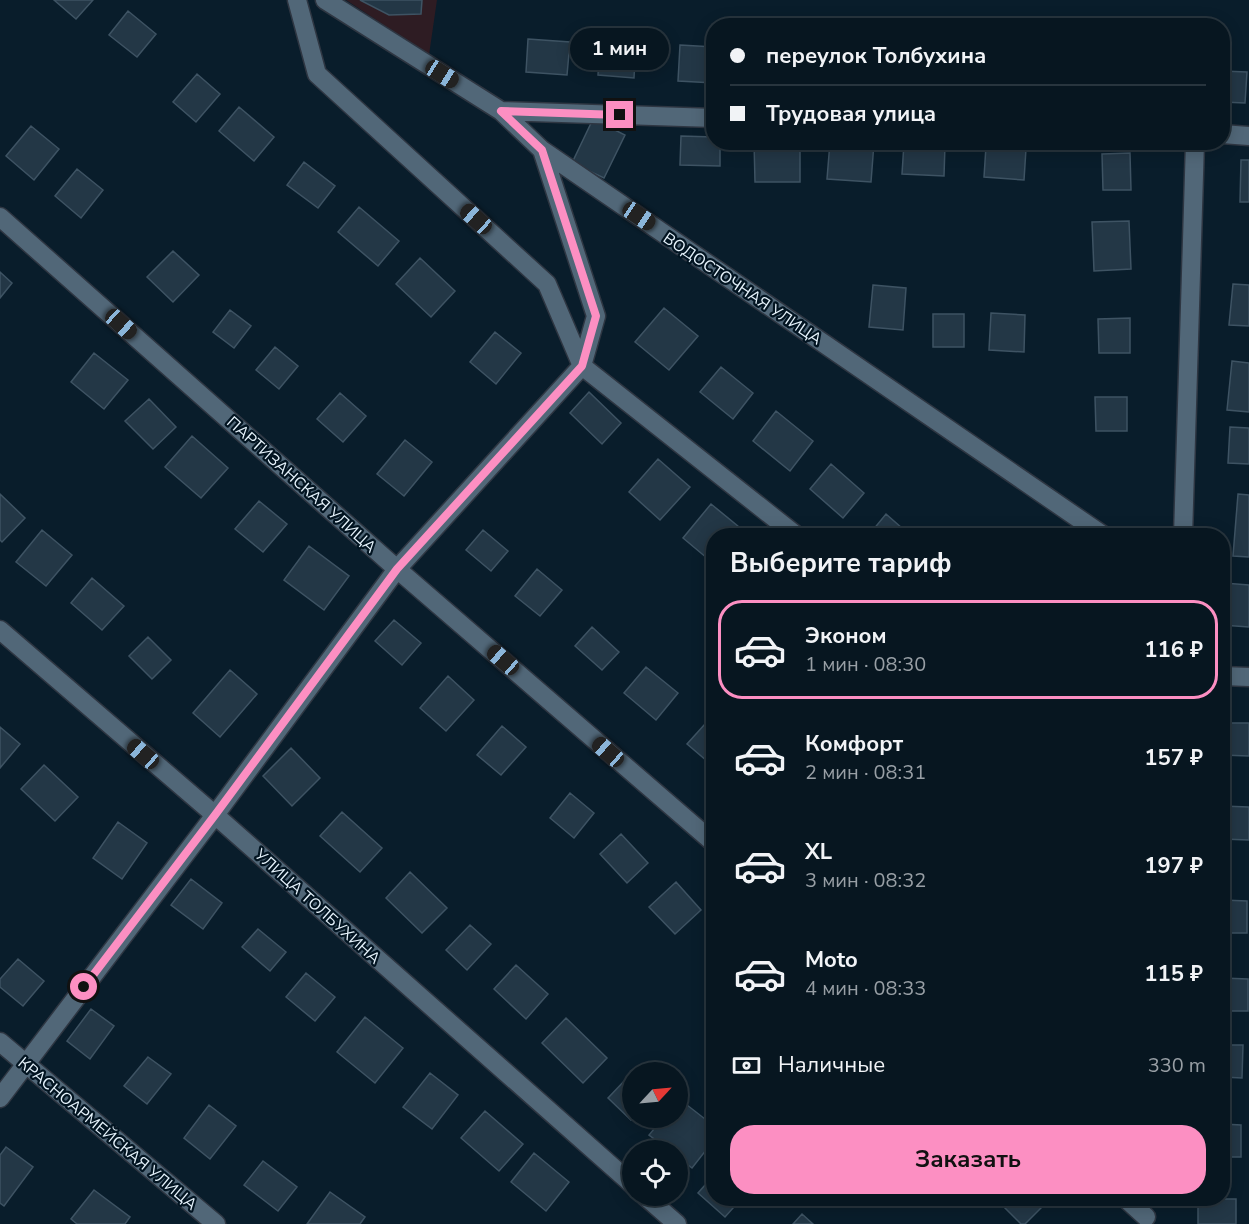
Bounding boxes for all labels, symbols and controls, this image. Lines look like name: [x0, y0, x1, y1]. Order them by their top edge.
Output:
callout: 1 мин: [570, 28, 670, 70]
text: 1 мин: [592, 35, 647, 62]
text: переулок Толбухина: [766, 41, 986, 71]
car: [422, 57, 462, 91]
text: Трудовая улица: [766, 99, 936, 129]
route end: [606, 101, 633, 128]
car: [619, 198, 659, 234]
car: [457, 200, 495, 238]
street label: ВОДОСТОЧНАЯ УЛИЦА: [659, 227, 826, 350]
car: [102, 305, 140, 343]
street label: ПАРТИЗАНСКАЯ УЛИЦА: [222, 411, 381, 558]
text: Выберите тариф: [730, 545, 952, 582]
text: Эконом: [805, 621, 887, 651]
icon: car: [733, 623, 787, 677]
text: 116 ₽: [1144, 635, 1203, 665]
car: [484, 641, 522, 679]
text: 1 мин · 08:30: [805, 651, 926, 678]
text: Комфорт: [805, 729, 903, 759]
icon: car: [733, 731, 787, 785]
car: [589, 733, 627, 771]
car: [124, 735, 162, 773]
text: 157 ₽: [1144, 743, 1203, 773]
text: 2 мин · 08:31: [805, 759, 926, 786]
text: XL: [805, 837, 832, 867]
icon: car: [733, 839, 787, 893]
street label: УЛИЦА ТОЛБУХИНА: [249, 844, 385, 969]
text: 197 ₽: [1144, 851, 1203, 881]
text: 3 мин · 08:32: [805, 867, 926, 894]
text: Moto: [805, 945, 858, 975]
icon: car: [733, 947, 787, 1001]
text: 115 ₽: [1144, 959, 1203, 989]
route start: [70, 973, 97, 1000]
text: 4 мин · 08:33: [805, 975, 926, 1002]
icon: cash: [730, 1049, 763, 1082]
text: Наличные: [778, 1050, 885, 1080]
street label: КРАСНОАРМЕЙСКАЯ УЛИЦА: [13, 1052, 202, 1216]
text: 330 m: [1148, 1052, 1206, 1079]
north arrow: [622, 1062, 688, 1128]
map controls: [622, 1062, 688, 1206]
button: Заказать: [730, 1125, 1206, 1194]
button: locate: [622, 1140, 688, 1206]

